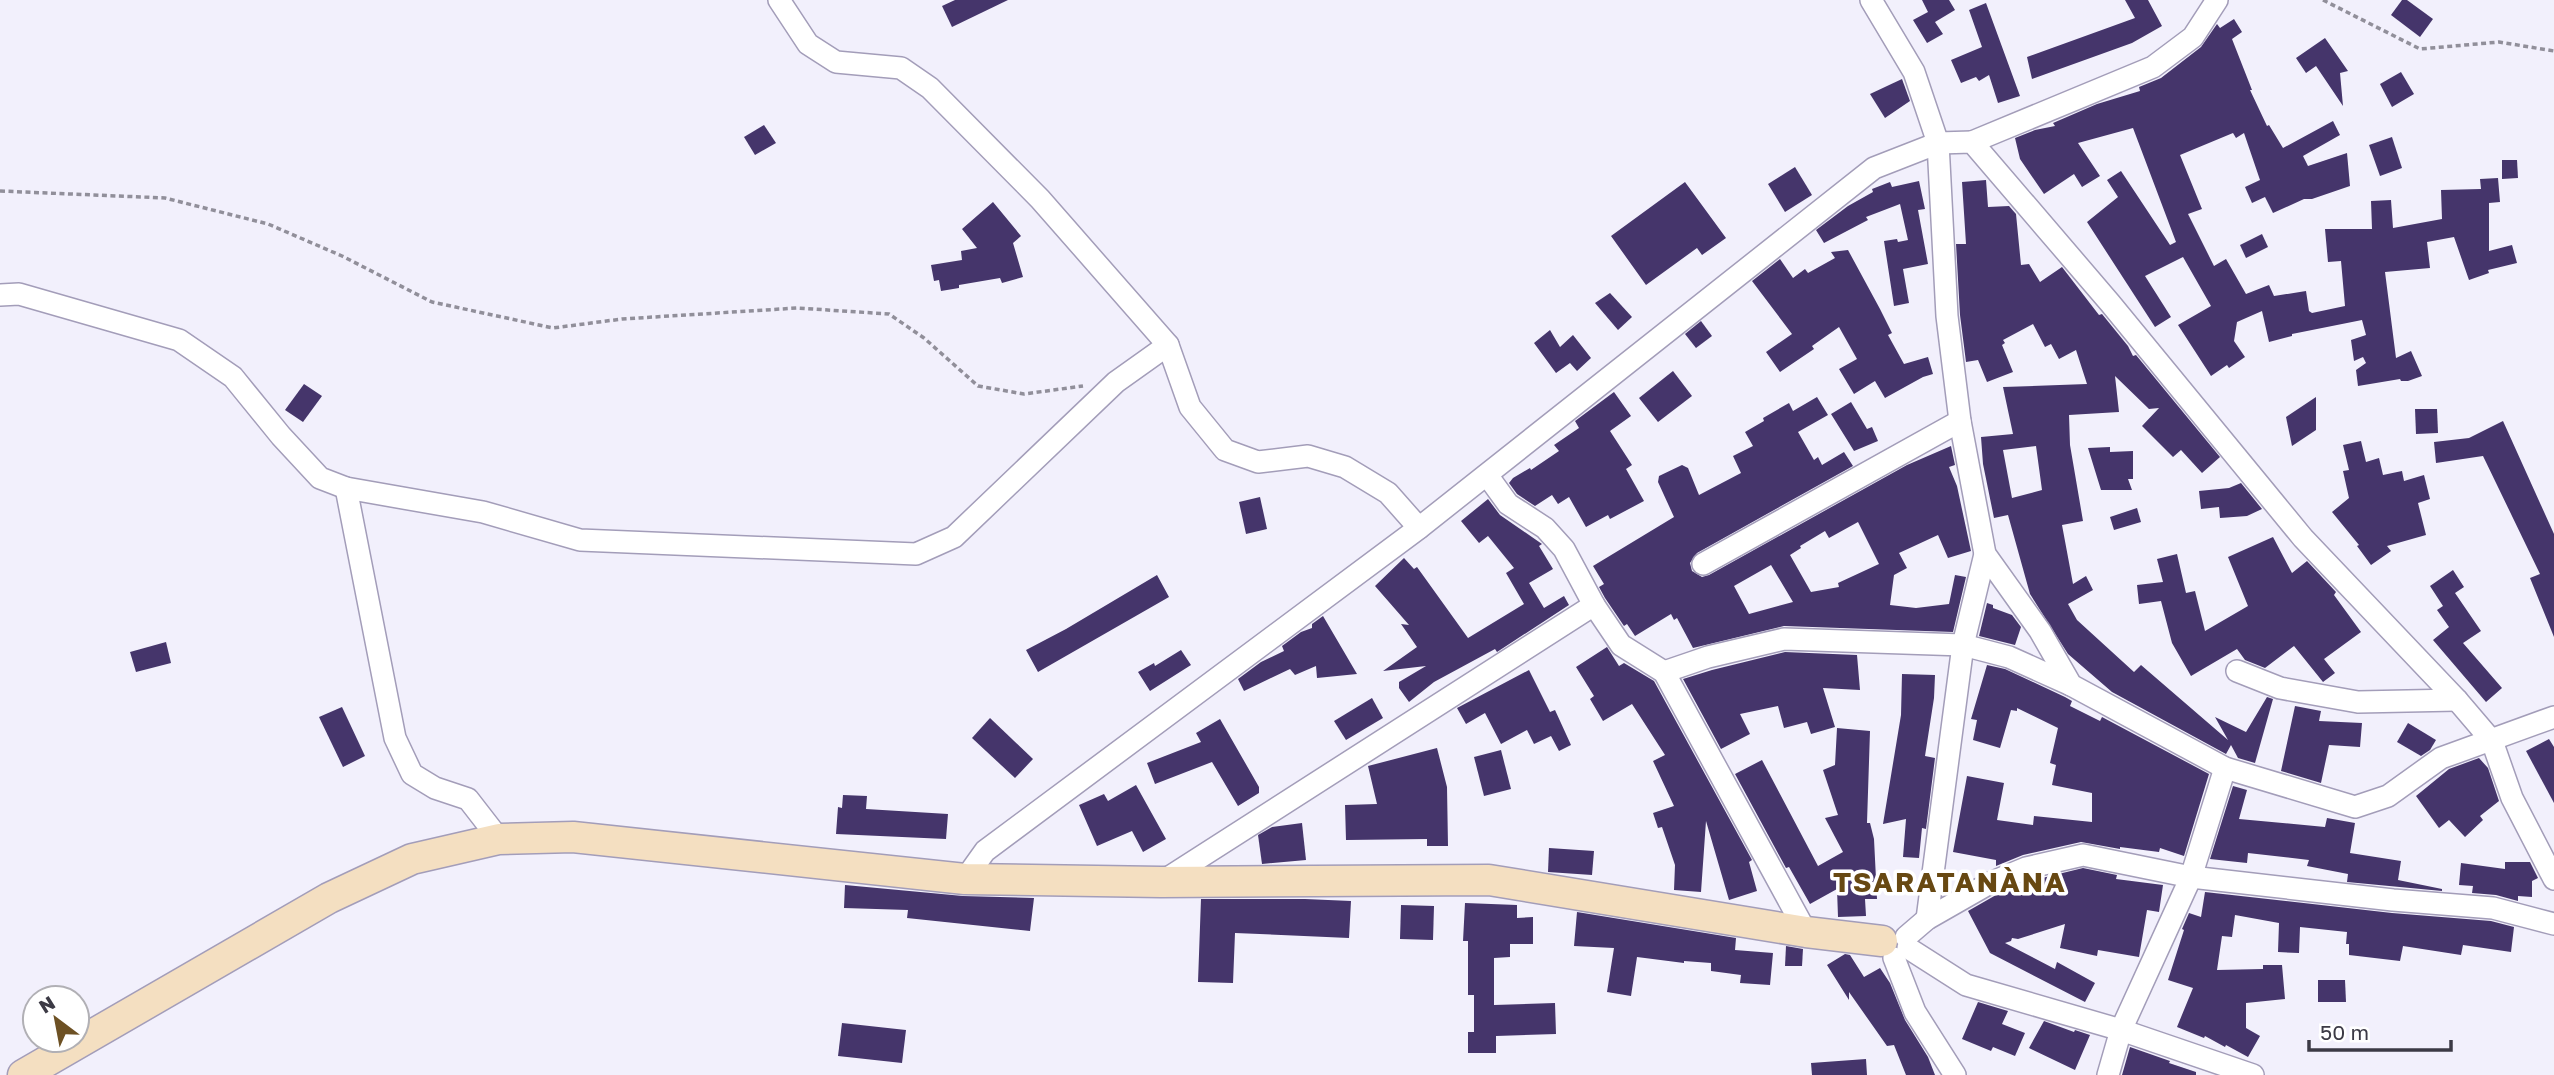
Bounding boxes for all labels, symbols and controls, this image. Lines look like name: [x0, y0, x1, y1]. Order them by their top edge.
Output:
district label: TSARATANÀNA: [1833, 865, 2067, 898]
north arrow: [21, 984, 91, 1054]
text: N: [35, 991, 59, 1018]
scale bar: [2309, 1009, 2451, 1052]
text: 50 m: [2320, 1019, 2369, 1045]

